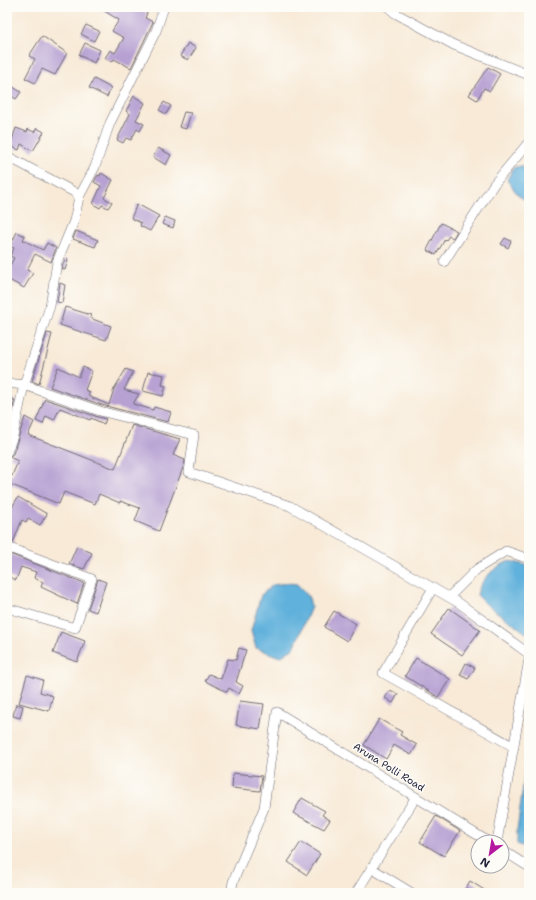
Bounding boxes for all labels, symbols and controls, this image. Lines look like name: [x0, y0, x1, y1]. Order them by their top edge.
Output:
street label: Aruna Polli Road: [351, 740, 428, 795]
north arrow: [470, 834, 510, 874]
text: N: [477, 853, 493, 871]

